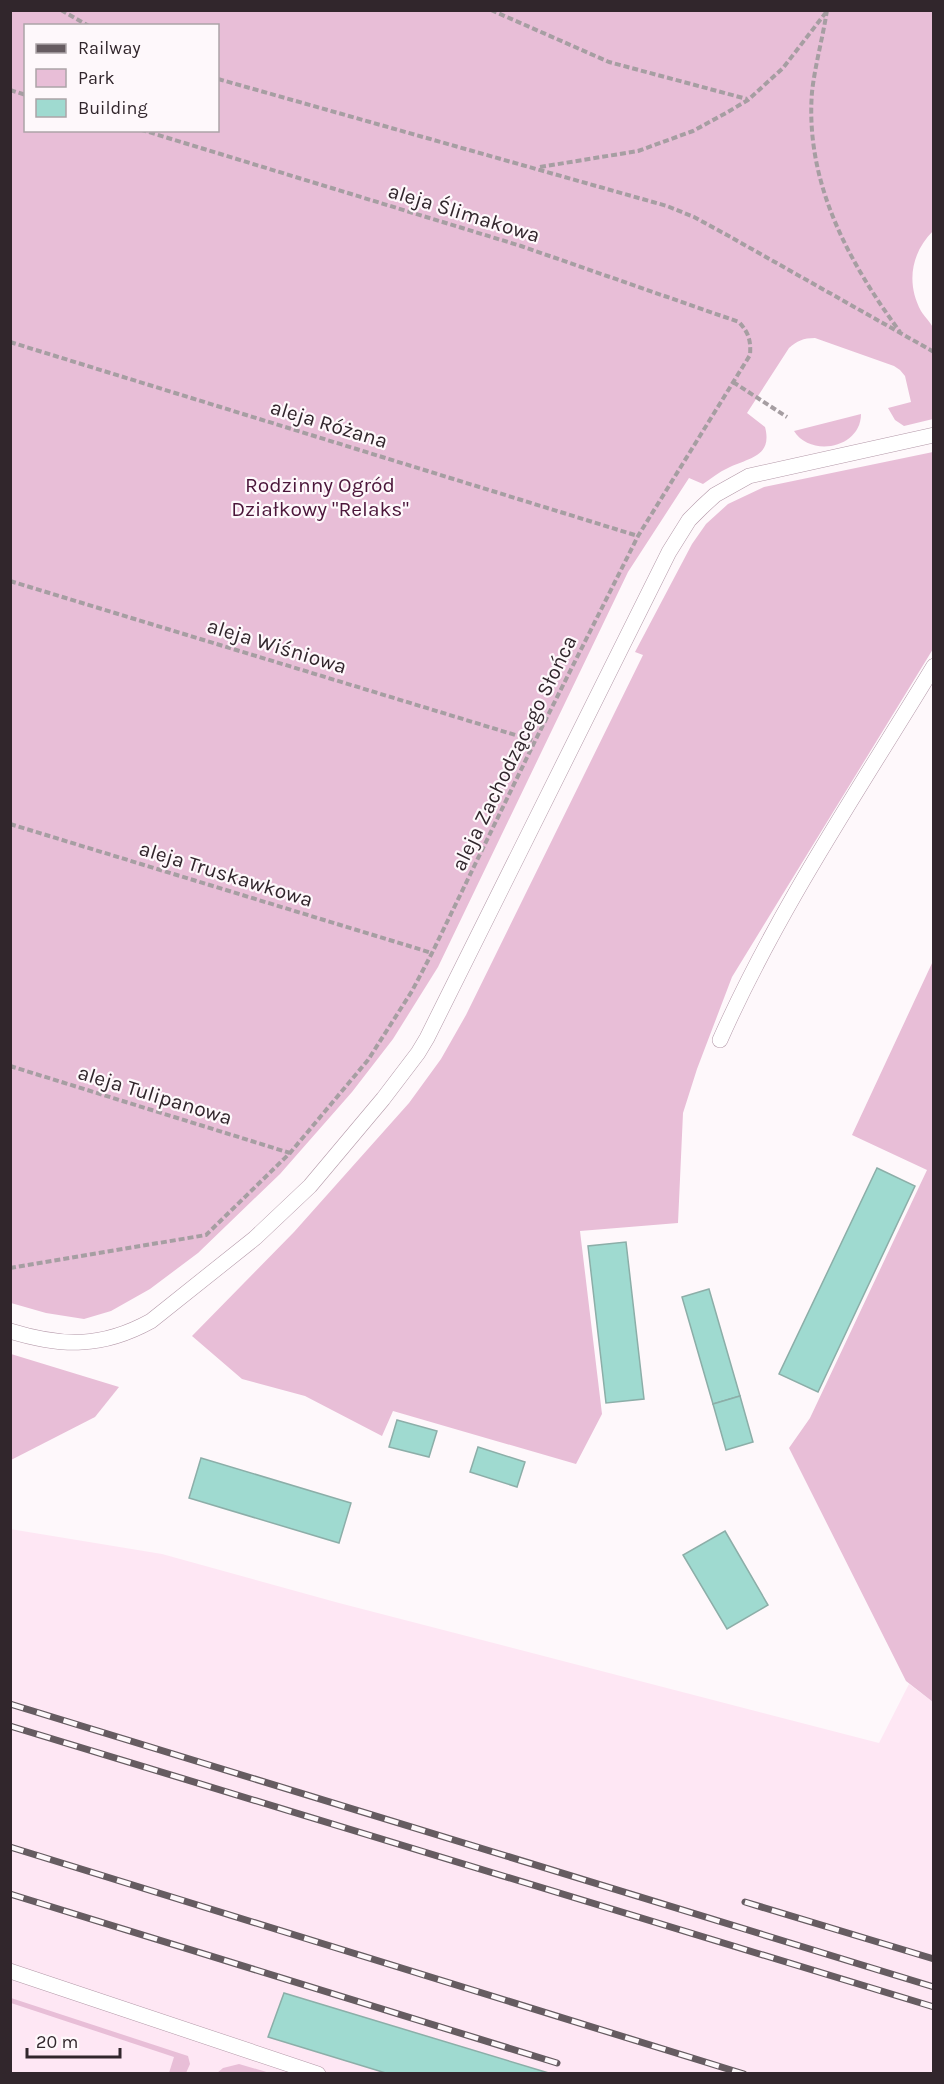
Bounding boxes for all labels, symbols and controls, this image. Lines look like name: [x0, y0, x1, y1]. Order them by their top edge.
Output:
legend: [24, 24, 219, 132]
text: Railway: [78, 37, 141, 59]
text: Park: [78, 67, 115, 89]
text: Building: [78, 97, 148, 119]
street label: aleja Ślimakowa: [385, 179, 543, 247]
street label: aleja Różana: [267, 395, 391, 453]
park label: Rodzinny Ogród Działkowy "Relaks": [231, 473, 409, 521]
street label: aleja Wiśniowa: [204, 613, 350, 679]
street label: aleja Zachodzącego Słońca: [446, 631, 582, 875]
street label: aleja Truskawkowa: [136, 836, 316, 912]
street label: aleja Tulipanowa: [75, 1060, 235, 1130]
scale bar: [27, 2021, 120, 2059]
text: 20 m: [36, 2031, 78, 2053]

